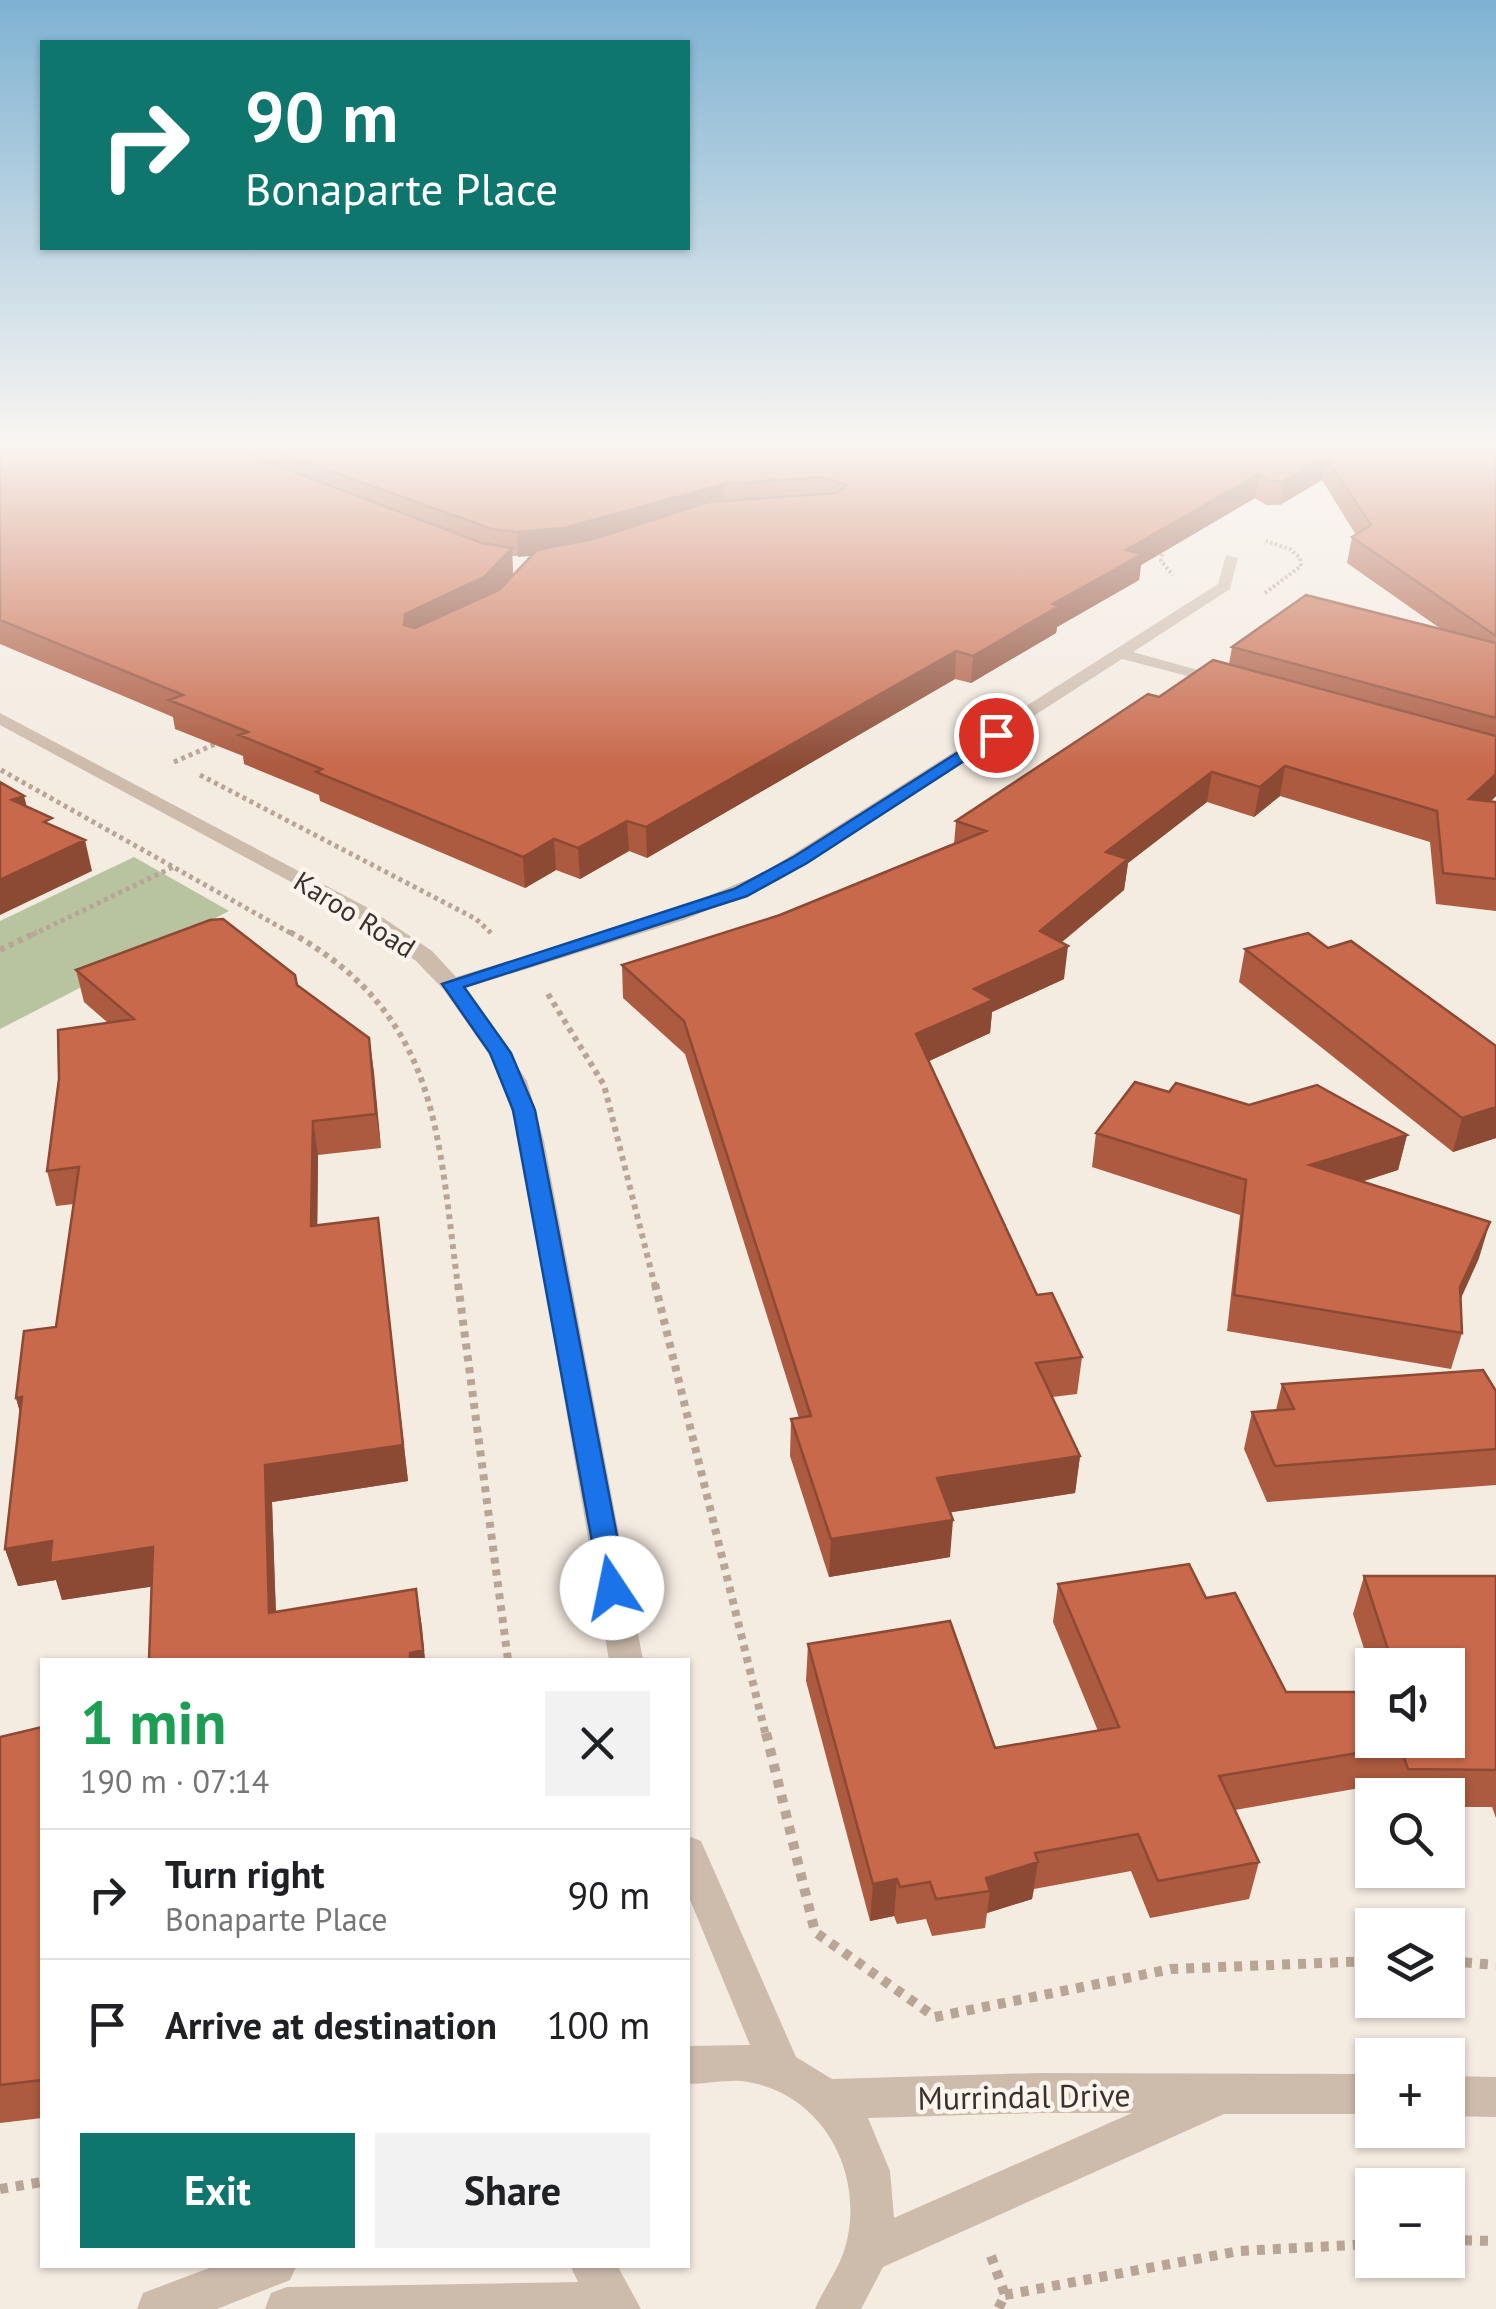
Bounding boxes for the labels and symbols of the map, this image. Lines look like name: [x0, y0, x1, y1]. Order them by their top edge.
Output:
pin: [954, 693, 1039, 778]
street label: Karoo Road: [287, 862, 423, 966]
position arrow: [560, 1536, 664, 1640]
street label: Murrindal Drive: [917, 2073, 1131, 2119]

